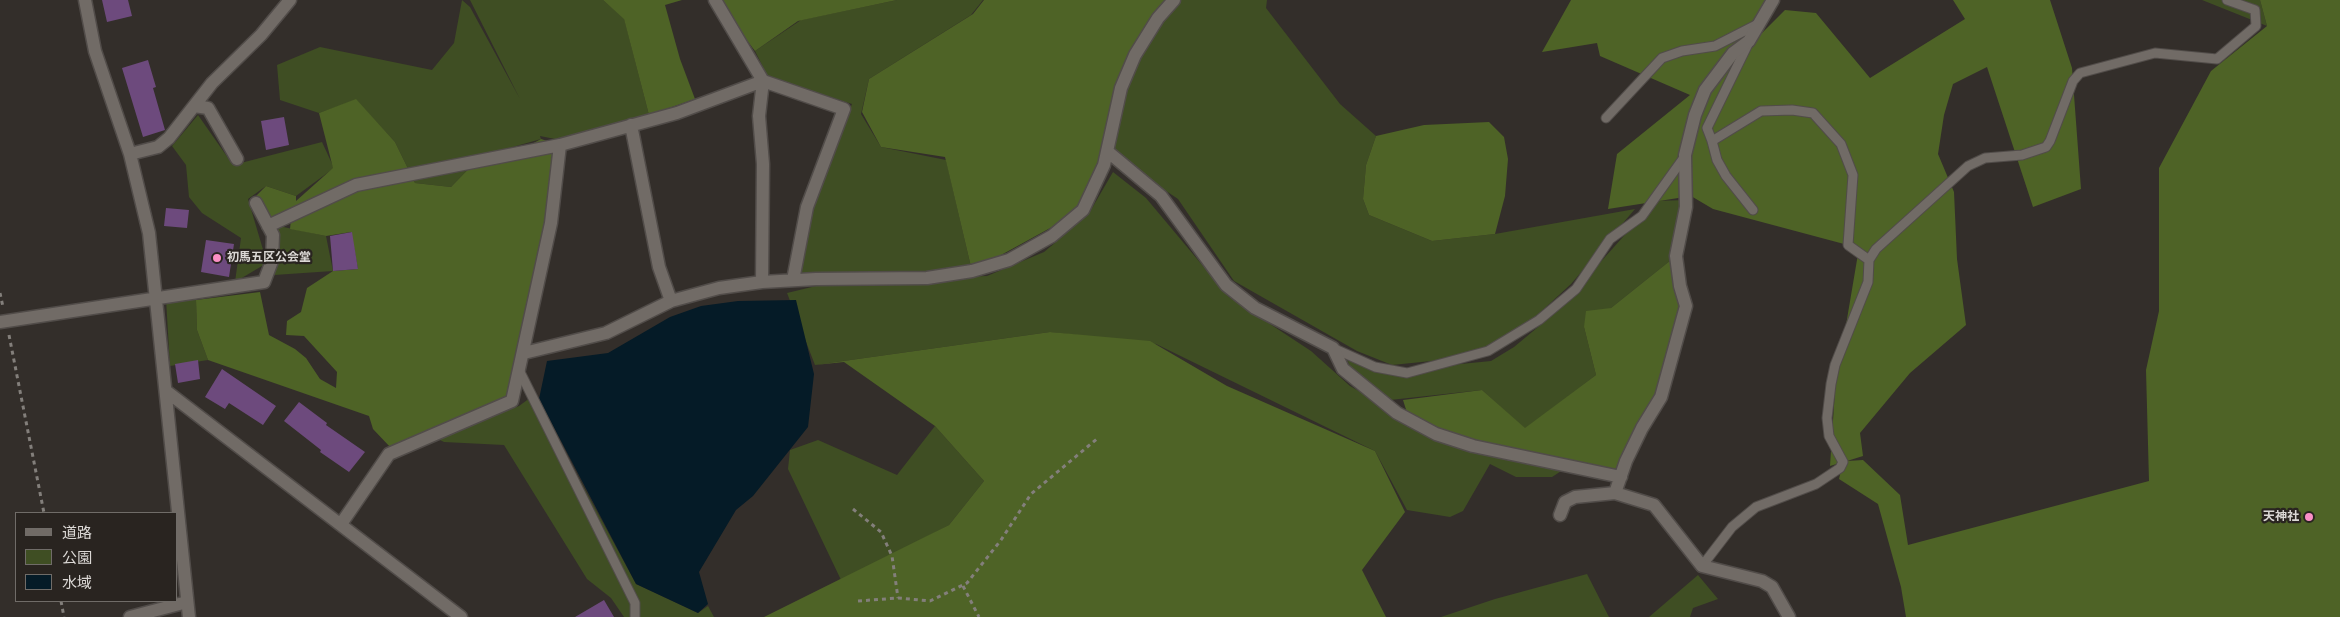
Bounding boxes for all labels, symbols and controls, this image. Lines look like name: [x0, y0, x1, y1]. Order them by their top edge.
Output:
place label: 初馬五区公会堂: [227, 251, 311, 265]
marker: 初馬五区公会堂: [211, 252, 223, 264]
place label: 天神社: [2263, 510, 2299, 524]
marker: 天神社: [2303, 511, 2315, 523]
legend: [15, 512, 178, 602]
text: 道路: [62, 524, 92, 542]
text: 公園: [62, 549, 92, 567]
text: 水域: [62, 574, 92, 592]

